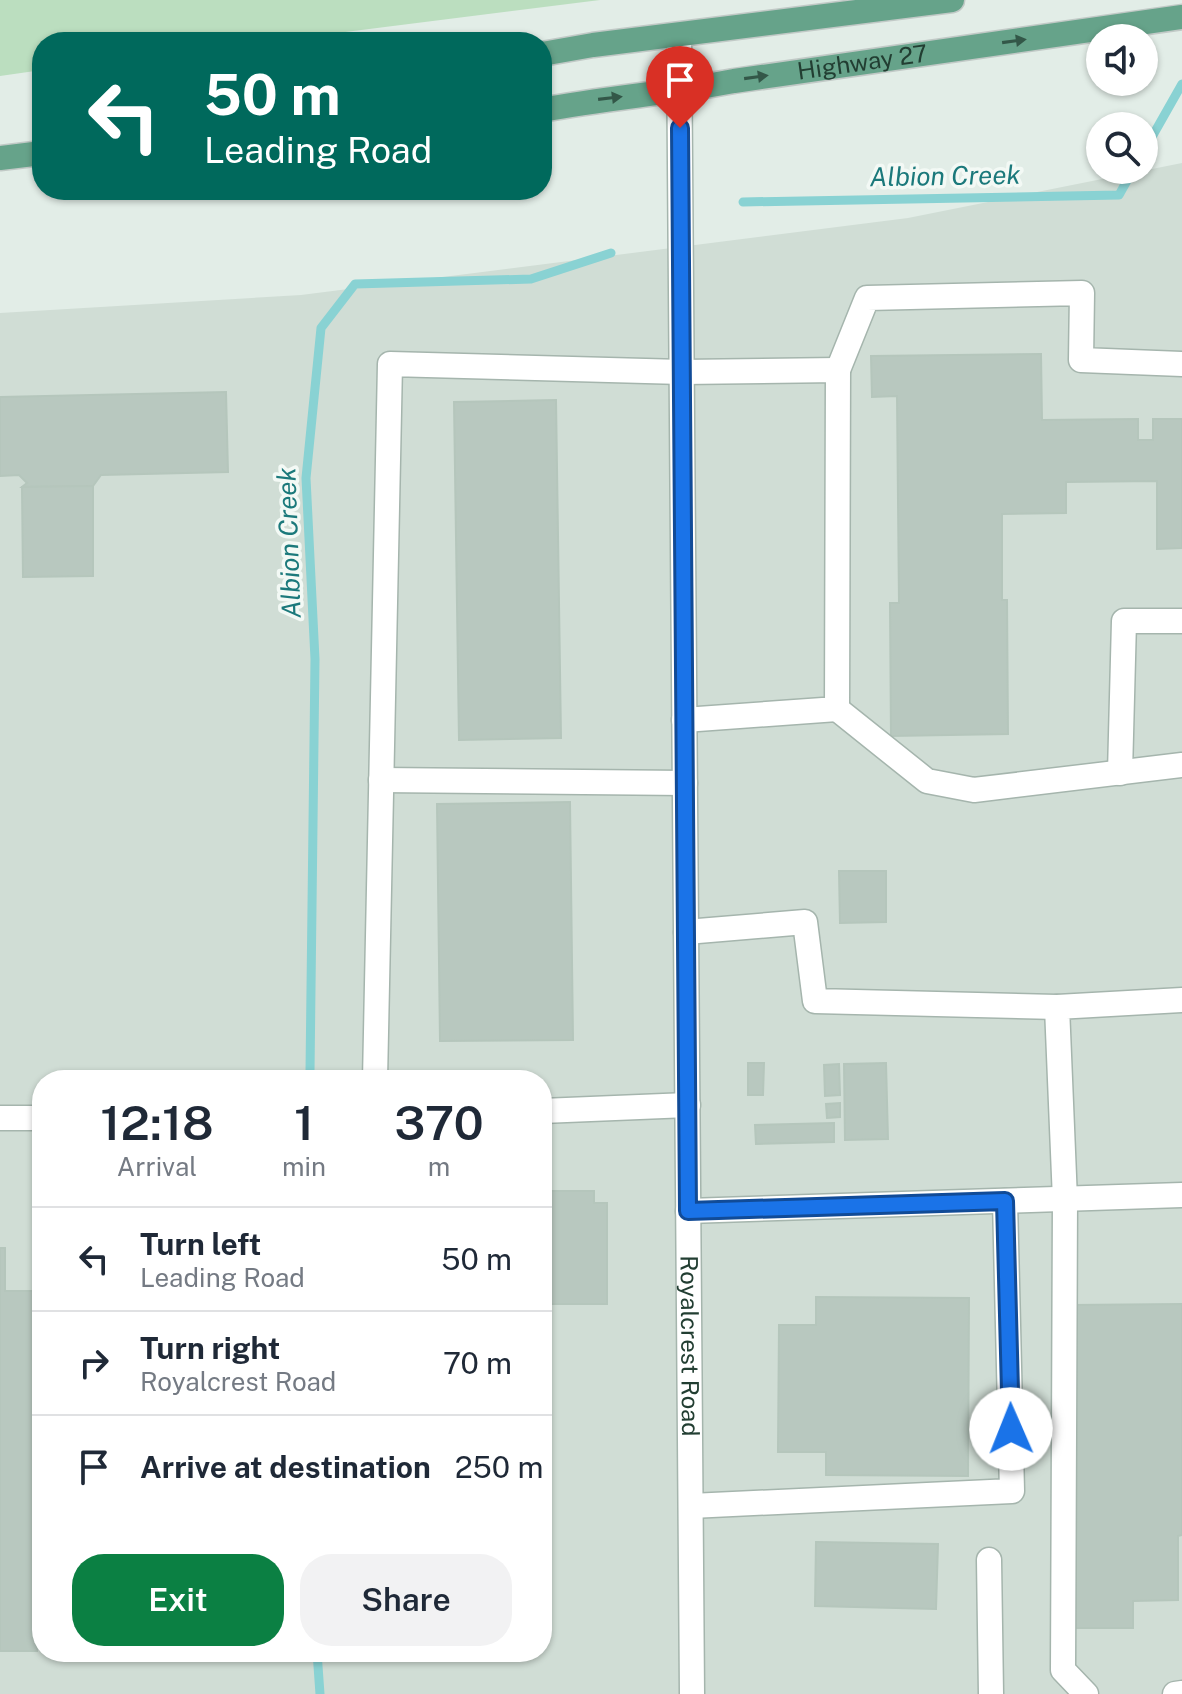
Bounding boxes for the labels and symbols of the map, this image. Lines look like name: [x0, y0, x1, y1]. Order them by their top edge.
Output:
one-way arrow: [1002, 34, 1027, 47]
street label: Highway 27: [795, 39, 929, 85]
pin: [646, 46, 714, 128]
one-way arrow: [744, 70, 769, 83]
one-way arrow: [598, 92, 623, 105]
water label: Albion Creek: [869, 159, 1021, 192]
water label: Albion Creek: [270, 467, 307, 619]
street label: Royalcrest Road: [676, 1255, 705, 1437]
position arrow: [969, 1387, 1053, 1471]

